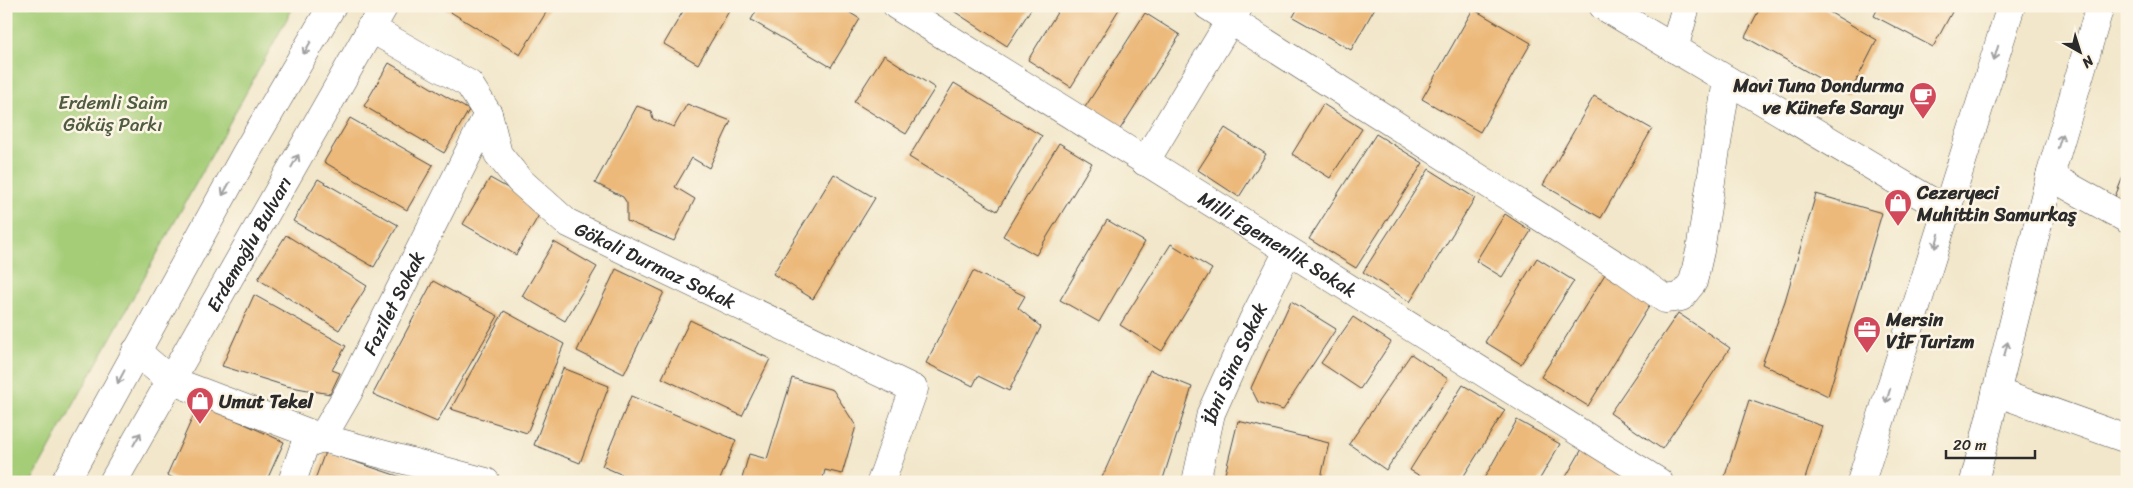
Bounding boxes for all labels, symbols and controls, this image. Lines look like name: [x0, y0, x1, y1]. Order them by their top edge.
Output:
north arrow: [2056, 28, 2106, 78]
one-way arrow: [302, 41, 312, 55]
one-way arrow: [1991, 44, 2000, 60]
text: N: [2076, 48, 2100, 75]
place label: Mavi Tuna Dondurma ve Künefe Sarayı: [1732, 69, 1904, 124]
cafe icon: Mavi Tuna Dondurma ve Künefe Sarayı: [1908, 81, 1938, 120]
park label: Erdemli Saim Göküş Parkı: [58, 86, 168, 141]
one-way arrow: [2056, 134, 2066, 150]
one-way arrow: [290, 154, 300, 169]
street label: Erdemoğlu Bulvarı: [197, 170, 300, 318]
place label: Cezeryeci Muhittin Samurkaş: [1916, 176, 2078, 231]
one-way arrow: [221, 181, 230, 196]
street label: Milli Egemenlik Sokak: [1192, 182, 1364, 306]
shop icon: Cezeryeci Muhittin Samurkaş: [1883, 188, 1913, 227]
street label: Gökali Durmaz Sokak: [569, 212, 742, 318]
one-way arrow: [1931, 233, 1941, 249]
street label: Fazilet Sokak: [353, 245, 433, 361]
street label: İbni Sina Sokak: [1192, 296, 1276, 429]
place label: Mersin VİF Turizm: [1885, 303, 1975, 358]
office icon: Mersin VİF Turizm: [1852, 315, 1882, 354]
one-way arrow: [2002, 342, 2011, 358]
one-way arrow: [116, 369, 126, 384]
place label: Umut Tekel: [219, 385, 314, 418]
shop icon: Umut Tekel: [185, 386, 215, 425]
one-way arrow: [1882, 388, 1892, 404]
scale bar: [1946, 428, 2034, 460]
text: 20 m: [1953, 432, 1987, 458]
one-way arrow: [132, 433, 142, 447]

